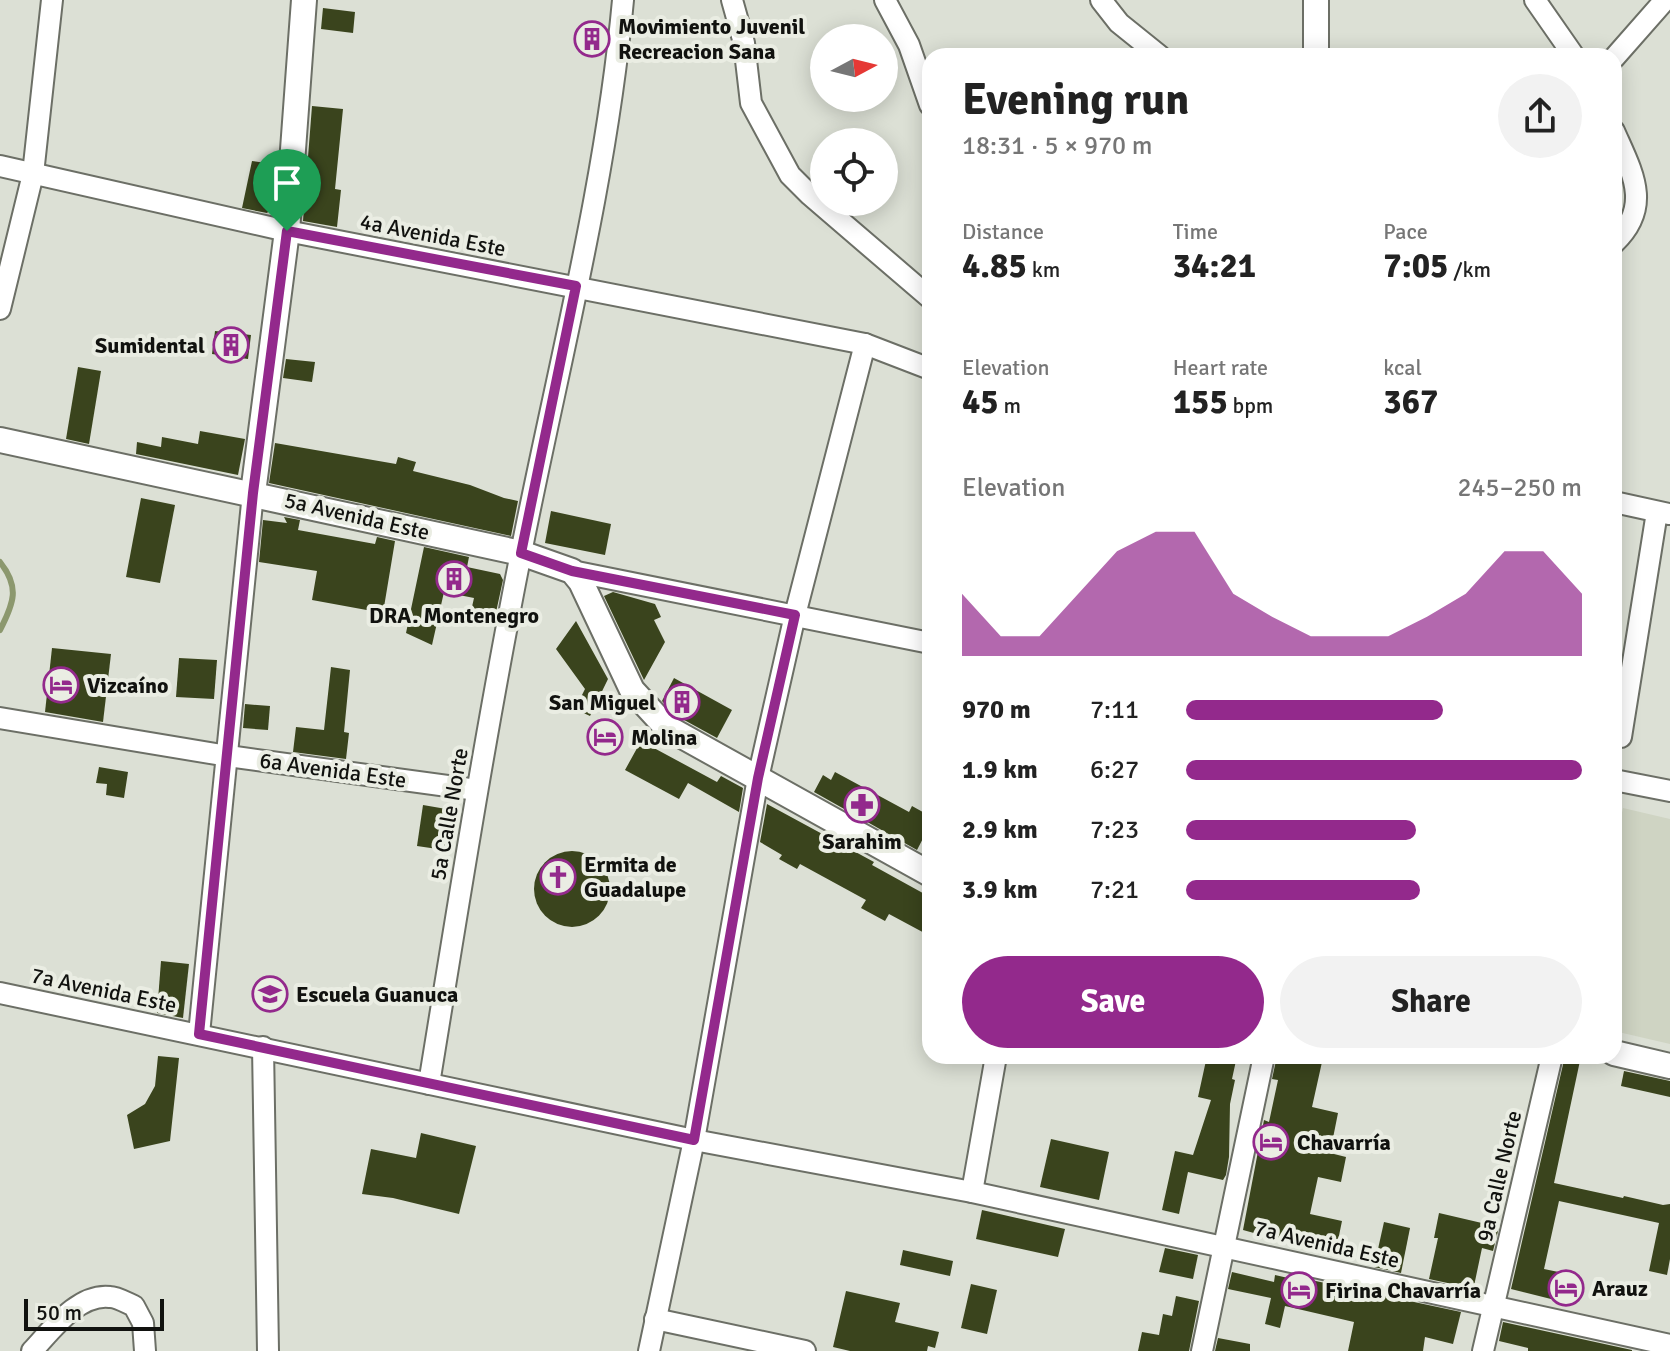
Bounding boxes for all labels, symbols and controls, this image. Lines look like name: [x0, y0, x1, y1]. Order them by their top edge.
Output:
place label: Movimiento Juvenil Recreacion Sana: [618, 13, 805, 65]
building icon: Movimiento Juvenil Recreacion Sana: [573, 20, 611, 58]
north arrow: [810, 24, 898, 112]
map controls: [810, 24, 898, 216]
text: Evening run: [962, 73, 1189, 127]
button: share: [1498, 74, 1582, 158]
button: locate: [810, 128, 898, 216]
text: 18:31 · 5 × 970 m: [962, 130, 1153, 162]
pin: [253, 149, 321, 231]
icon: arrive: [265, 161, 309, 205]
street label: 4a Avenida Este: [358, 208, 508, 262]
text: Distance: [962, 218, 1044, 245]
text: Time: [1173, 218, 1218, 245]
text: Pace: [1383, 218, 1428, 245]
text: 4.85: [962, 245, 1027, 287]
text: 34:21: [1173, 245, 1256, 287]
text: 7:05: [1383, 245, 1448, 287]
text: km: [1027, 256, 1060, 283]
text: /km: [1448, 256, 1491, 283]
building icon: Sumidental: [212, 326, 250, 364]
place label: Sumidental: [95, 332, 205, 359]
text: Elevation: [962, 354, 1050, 381]
text: Heart rate: [1173, 354, 1268, 381]
text: kcal: [1383, 354, 1422, 381]
text: 45: [962, 381, 999, 423]
text: 155: [1173, 381, 1228, 423]
text: 367: [1383, 381, 1438, 423]
text: m: [999, 392, 1021, 419]
text: bpm: [1228, 392, 1273, 419]
text: Elevation: [962, 472, 1066, 504]
text: 245–250 m: [1458, 472, 1582, 504]
street label: 5a Avenida Este: [282, 486, 432, 546]
building icon: DRA. Montenegro: [435, 560, 473, 598]
place label: DRA. Montenegro: [369, 602, 539, 629]
hotel icon: Vizcaíno: [42, 666, 80, 704]
place label: Vizcaíno: [87, 672, 169, 699]
building icon: San Miguel: [663, 683, 701, 721]
place label: San Miguel: [549, 689, 656, 716]
text: 970 m: [962, 694, 1031, 726]
text: 7:11: [1090, 694, 1139, 726]
hotel icon: Molina: [586, 718, 624, 756]
place label: Molina: [631, 724, 697, 751]
street label: 6a Avenida Este: [258, 746, 408, 794]
street label: 5a Calle Norte: [424, 746, 474, 882]
text: 1.9 km: [962, 754, 1038, 786]
text: 6:27: [1090, 754, 1139, 786]
pharmacy icon: Sarahim: [843, 786, 881, 824]
text: 2.9 km: [962, 814, 1038, 846]
text: 7:23: [1090, 814, 1139, 846]
place label: Sarahim: [822, 828, 902, 855]
place label: Ermita de Guadalupe: [584, 851, 686, 903]
church icon: Ermita de Guadalupe: [539, 858, 577, 896]
text: 3.9 km: [962, 874, 1038, 906]
text: 7:21: [1090, 874, 1139, 906]
button: Save: [962, 956, 1264, 1048]
button: Share: [1280, 956, 1582, 1048]
street label: 7a Avenida Este: [29, 961, 179, 1019]
school or university icon: Escuela Guanuca: [251, 975, 289, 1013]
place label: Escuela Guanuca: [296, 981, 458, 1008]
street label: 9a Calle Norte: [1471, 1108, 1527, 1244]
hotel icon: Chavarría: [1252, 1123, 1290, 1161]
place label: Chavarría: [1297, 1129, 1391, 1156]
street label: 7a Avenida Este: [1252, 1214, 1402, 1274]
hotel icon: Arauz: [1547, 1269, 1585, 1307]
hotel icon: Firina Chavarría: [1280, 1271, 1318, 1309]
place label: Arauz: [1592, 1275, 1648, 1302]
place label: Firina Chavarría: [1325, 1277, 1481, 1304]
scale bar: [24, 1295, 164, 1331]
text: 50 m: [36, 1299, 82, 1326]

